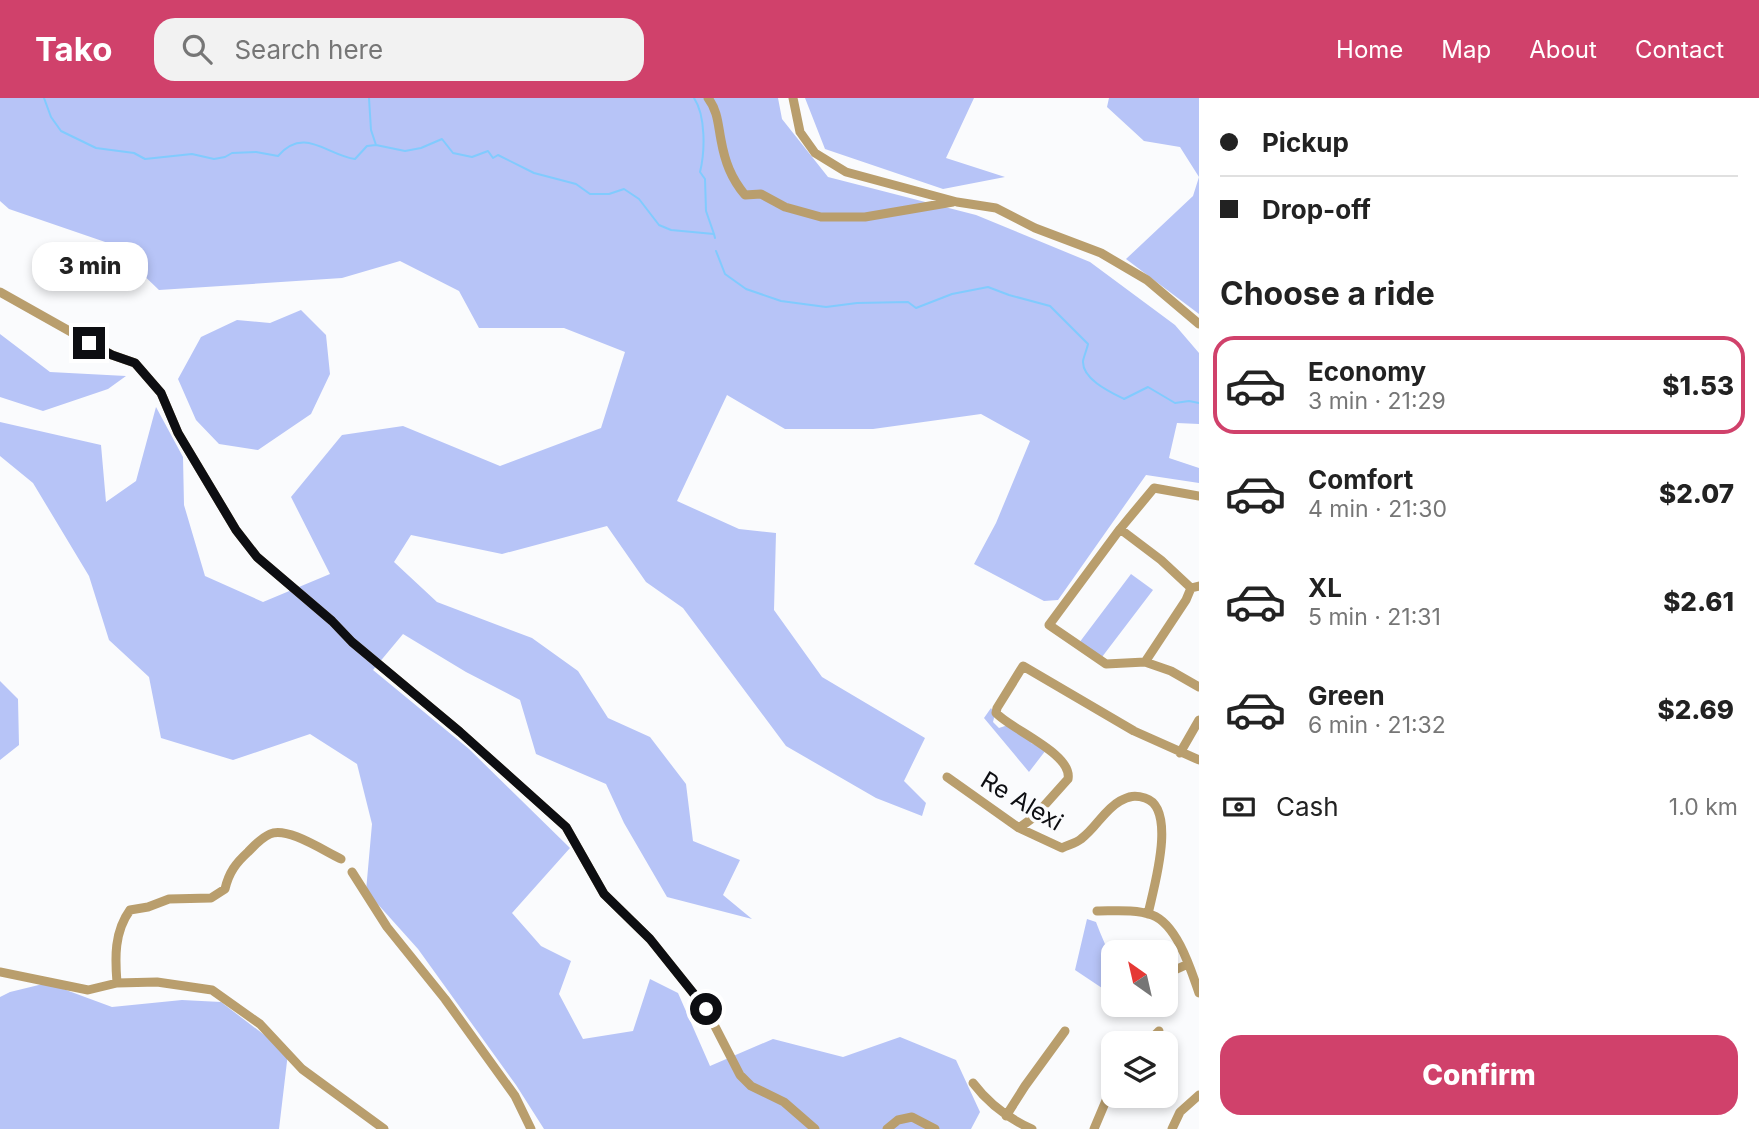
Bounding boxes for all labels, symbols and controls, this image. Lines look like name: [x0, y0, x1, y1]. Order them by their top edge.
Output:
search box: [154, 18, 644, 81]
text: Tako: [35, 29, 112, 69]
icon: search: [178, 30, 216, 68]
text: Search here: [234, 34, 383, 65]
text: Home: [1336, 35, 1403, 64]
text: Map: [1441, 35, 1491, 64]
text: About: [1529, 35, 1597, 64]
text: Contact: [1635, 35, 1724, 64]
text: Pickup: [1262, 127, 1349, 158]
text: Drop-off: [1262, 194, 1371, 225]
callout: 3 min: [31, 242, 147, 290]
text: 3 min: [59, 252, 121, 280]
text: Choose a ride: [1220, 274, 1435, 313]
route end: [73, 327, 105, 359]
icon: car: [1224, 354, 1287, 417]
text: Economy: [1308, 356, 1426, 387]
text: $1.53: [1662, 370, 1734, 401]
text: 3 min · 21:29: [1308, 387, 1446, 415]
icon: car: [1224, 462, 1287, 525]
text: Comfort: [1308, 464, 1413, 495]
text: $2.07: [1659, 478, 1734, 509]
text: 4 min · 21:30: [1308, 495, 1447, 523]
icon: car: [1224, 570, 1287, 633]
text: XL: [1308, 572, 1342, 603]
text: $2.61: [1663, 586, 1734, 617]
text: 5 min · 21:31: [1308, 603, 1441, 631]
icon: car: [1224, 678, 1287, 741]
text: Green: [1308, 680, 1385, 711]
text: $2.69: [1657, 694, 1734, 725]
text: 6 min · 21:32: [1308, 711, 1446, 739]
street label: Re Alexi: [976, 765, 1068, 837]
icon: cash: [1220, 788, 1258, 826]
text: Cash: [1276, 791, 1339, 822]
text: 1.0 km: [1669, 793, 1738, 821]
north arrow: [1101, 940, 1178, 1017]
map controls: [1101, 940, 1178, 1108]
route start: [690, 993, 722, 1025]
button: layers: [1101, 1031, 1178, 1108]
button: Confirm: [1220, 1035, 1738, 1115]

